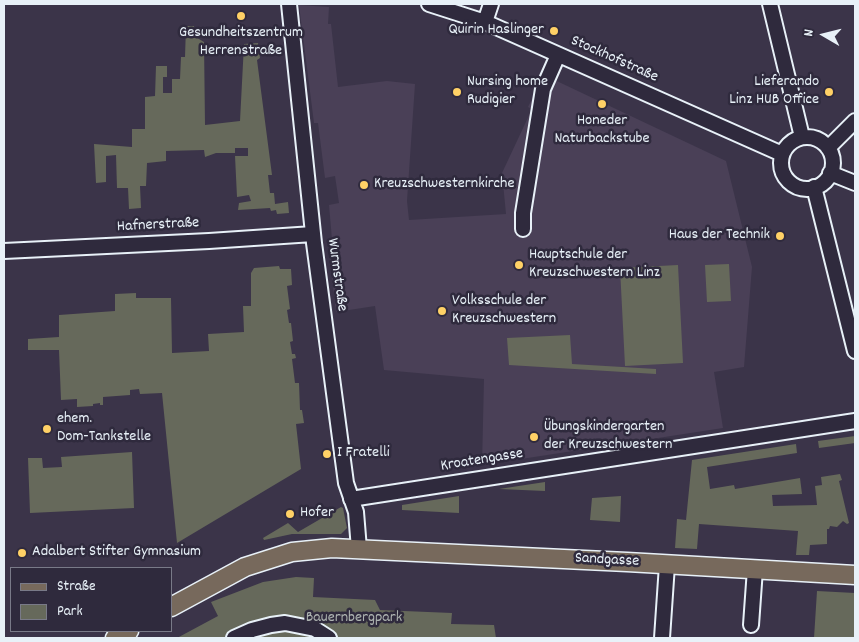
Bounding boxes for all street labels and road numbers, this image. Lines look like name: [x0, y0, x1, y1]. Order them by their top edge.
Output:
street label: Stockhofstraße: [567, 32, 661, 88]
street label: Hafnerstraße: [116, 214, 200, 238]
street label: Wurmstraße: [321, 237, 351, 313]
street label: Kroatengasse: [439, 445, 525, 477]
street label: Sandgasse: [574, 550, 640, 572]

